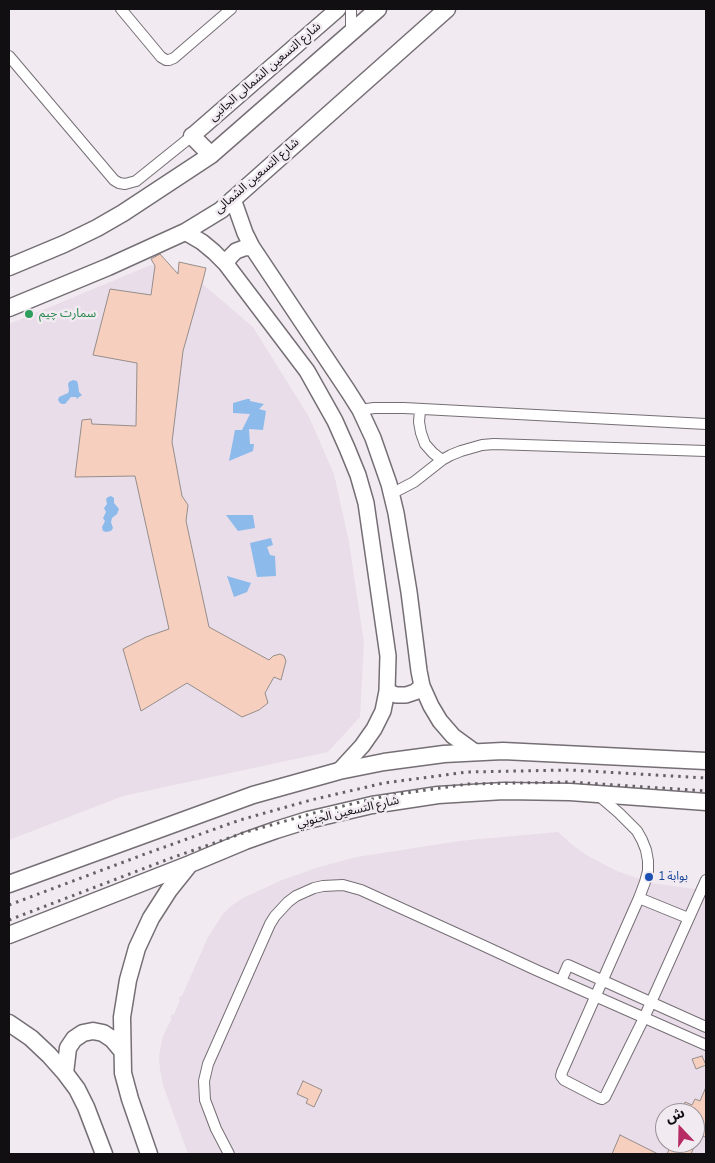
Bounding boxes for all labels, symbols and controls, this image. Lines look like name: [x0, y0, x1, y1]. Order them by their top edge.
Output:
street label: شارع التسعين الشمالى الجانبى: [206, 19, 324, 125]
street label: شارع التسعين الشمالى: [212, 135, 302, 217]
place label: سمارت چيم: [39, 307, 96, 321]
marker: سمارت چيم: [23, 308, 35, 320]
street label: شارع التسعين الجنوبي: [295, 793, 401, 831]
place label: بوابة 1: [659, 870, 688, 884]
marker: بوابة 1: [643, 871, 655, 883]
north arrow: [655, 1103, 705, 1153]
text: ش: [663, 1103, 687, 1127]

